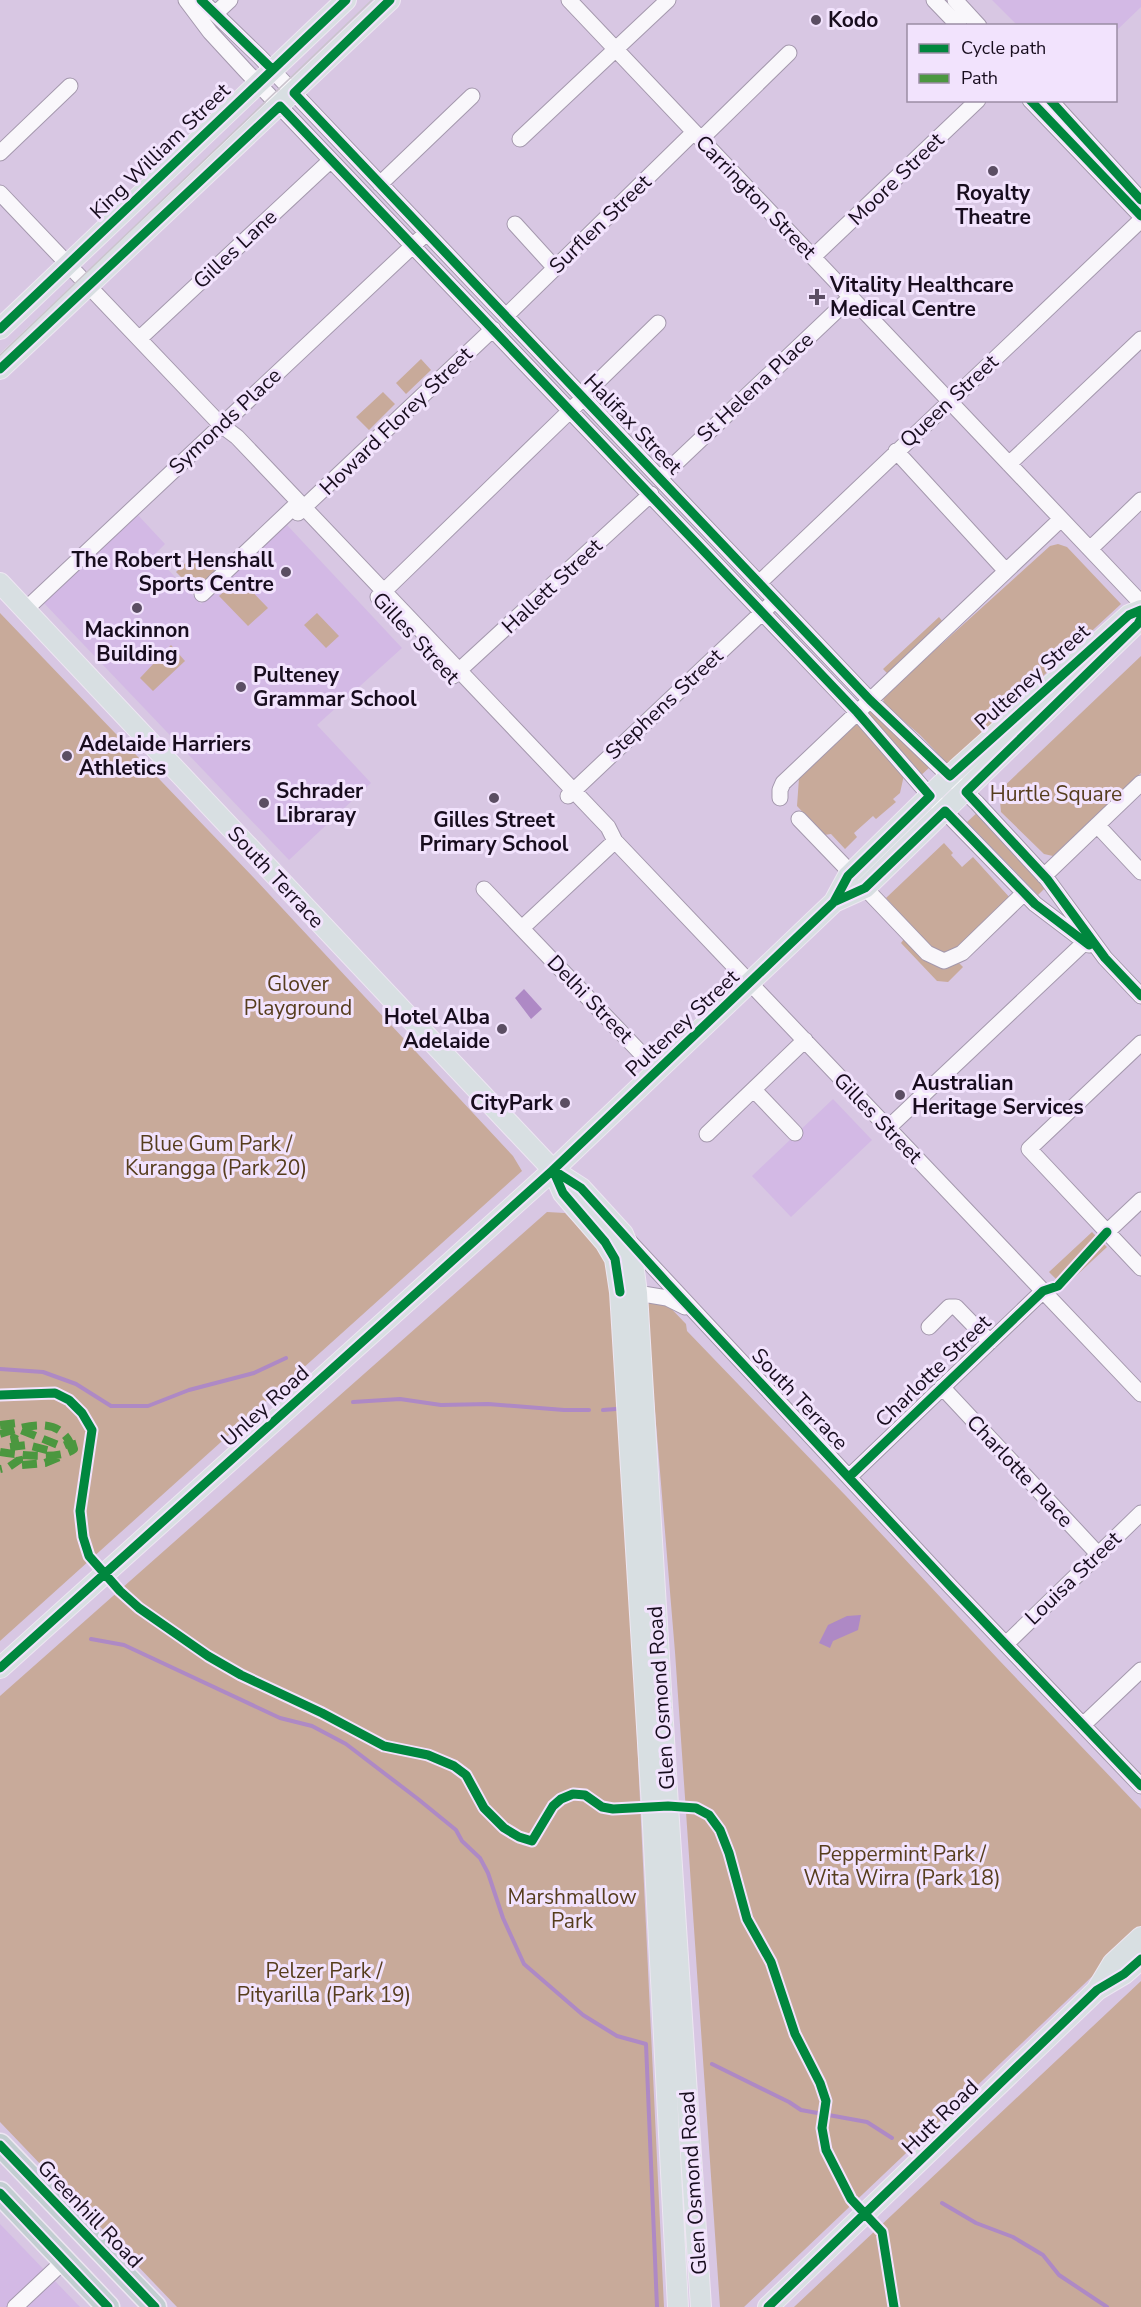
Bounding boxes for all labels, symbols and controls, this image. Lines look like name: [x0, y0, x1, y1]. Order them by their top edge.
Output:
place label: Kodo: [828, 6, 878, 34]
marker: Kodo: [809, 13, 823, 27]
legend: [907, 24, 1117, 102]
text: Cycle path: [961, 36, 1046, 60]
text: Path: [961, 66, 998, 90]
street label: King William Street: [84, 76, 237, 225]
street label: Moore Street: [842, 126, 950, 232]
street label: Carrington Street: [689, 129, 823, 266]
marker: Royalty Theatre: [986, 164, 1000, 178]
street label: Surflen Street: [543, 168, 658, 280]
place label: Royalty Theatre: [955, 179, 1031, 231]
street label: Gilles Lane: [187, 203, 283, 295]
place label: Vitality Healthcare Medical Centre: [829, 271, 1014, 323]
marker: Vitality Healthcare Medical Centre: [808, 288, 826, 306]
street label: St Helena Place: [691, 326, 819, 448]
street label: Howard Florey Street: [314, 340, 479, 501]
street label: Queen Street: [894, 348, 1005, 454]
street label: Symonds Place: [163, 362, 287, 480]
street label: Halifax Street: [578, 368, 689, 481]
street label: Hallett Street: [496, 532, 609, 640]
place label: The Robert Henshall Sports Centre: [72, 546, 274, 598]
marker: The Robert Henshall Sports Centre: [279, 565, 293, 579]
street label: Gilles Street: [366, 586, 466, 691]
marker: Mackinnon Building: [130, 601, 144, 615]
place label: Mackinnon Building: [84, 616, 190, 668]
street label: Pulteney Street: [968, 617, 1096, 736]
street label: Stephens Street: [599, 642, 729, 766]
place label: Pulteney Grammar School: [253, 661, 417, 713]
marker: Pulteney Grammar School: [234, 680, 248, 694]
place label: Adelaide Harriers Athletics: [79, 730, 251, 782]
marker: Adelaide Harriers Athletics: [60, 749, 74, 763]
place label: Schrader Libraray: [276, 777, 364, 829]
park label: Hurtle Square: [990, 780, 1122, 808]
marker: Gilles Street Primary School: [487, 791, 501, 805]
marker: Schrader Libraray: [257, 796, 271, 810]
place label: Gilles Street Primary School: [420, 806, 569, 858]
street label: South Terrace: [221, 820, 331, 934]
street label: Delhi Street: [541, 949, 640, 1050]
street label: Pulteney Street: [619, 963, 745, 1083]
park label: Glover Playground: [244, 970, 352, 1022]
place label: Hotel Alba Adelaide: [384, 1003, 490, 1055]
marker: Hotel Alba Adelaide: [495, 1022, 509, 1036]
street label: Gilles Street: [827, 1066, 929, 1170]
place label: Australian Heritage Services: [912, 1069, 1084, 1121]
marker: Australian Heritage Services: [893, 1088, 907, 1102]
place label: CityPark: [470, 1089, 554, 1117]
marker: CityPark: [558, 1096, 572, 1110]
park label: Blue Gum Park / Kurangga (Park 20): [125, 1130, 307, 1182]
street label: Charlotte Street: [869, 1308, 997, 1433]
street label: South Terrace: [745, 1342, 855, 1456]
street label: Unley Road: [215, 1359, 315, 1453]
street label: Charlotte Place: [960, 1409, 1080, 1533]
street label: Louisa Street: [1019, 1525, 1128, 1631]
street label: Glen Osmond Road: [641, 1605, 681, 1791]
park label: Peppermint Park / Wita Wirra (Park 18): [803, 1840, 1001, 1892]
park label: Marshmallow Park: [507, 1883, 637, 1935]
park label: Pelzer Park / Pityarilla (Park 19): [237, 1957, 411, 2009]
street label: Hutt Road: [896, 2073, 984, 2161]
street label: Glen Osmond Road: [673, 2090, 713, 2276]
street label: Greenhill Road: [31, 2154, 149, 2274]

